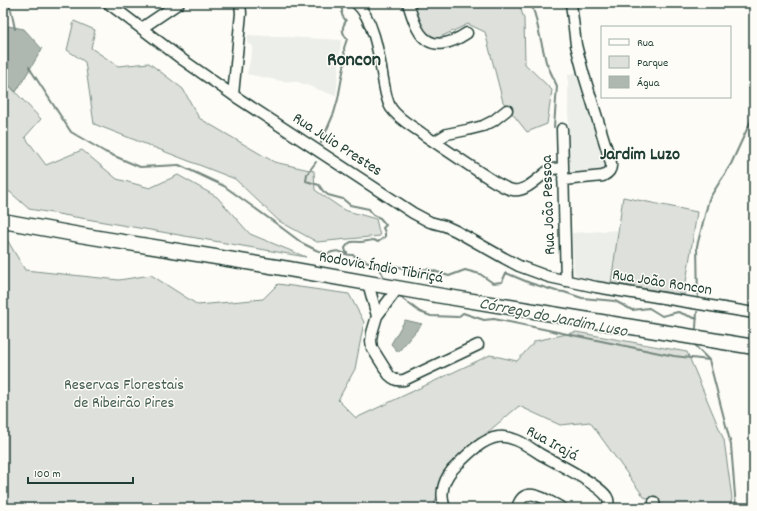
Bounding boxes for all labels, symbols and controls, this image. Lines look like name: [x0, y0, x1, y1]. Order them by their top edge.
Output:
legend: [601, 26, 731, 98]
text: Rua: [637, 35, 654, 52]
district label: Roncon: [327, 47, 381, 75]
text: Parque: [637, 55, 668, 72]
text: Água: [637, 75, 660, 92]
street label: Rua Julio Prestes: [288, 107, 387, 183]
district label: Jardim Luzo: [600, 143, 680, 168]
street label: Rua João Pessoa: [536, 154, 562, 255]
street label: Rodovia Índio Tibiriçá: [317, 246, 445, 290]
street label: Rua João Roncon: [610, 264, 714, 302]
water label: Córrego do Jardim Luso: [477, 293, 631, 345]
park label: Reservas Florestais de Ribeirão Pires: [64, 374, 184, 415]
street label: Rua Irajá: [522, 420, 582, 468]
scale bar: [28, 459, 133, 485]
text: 100 m: [34, 466, 61, 483]

